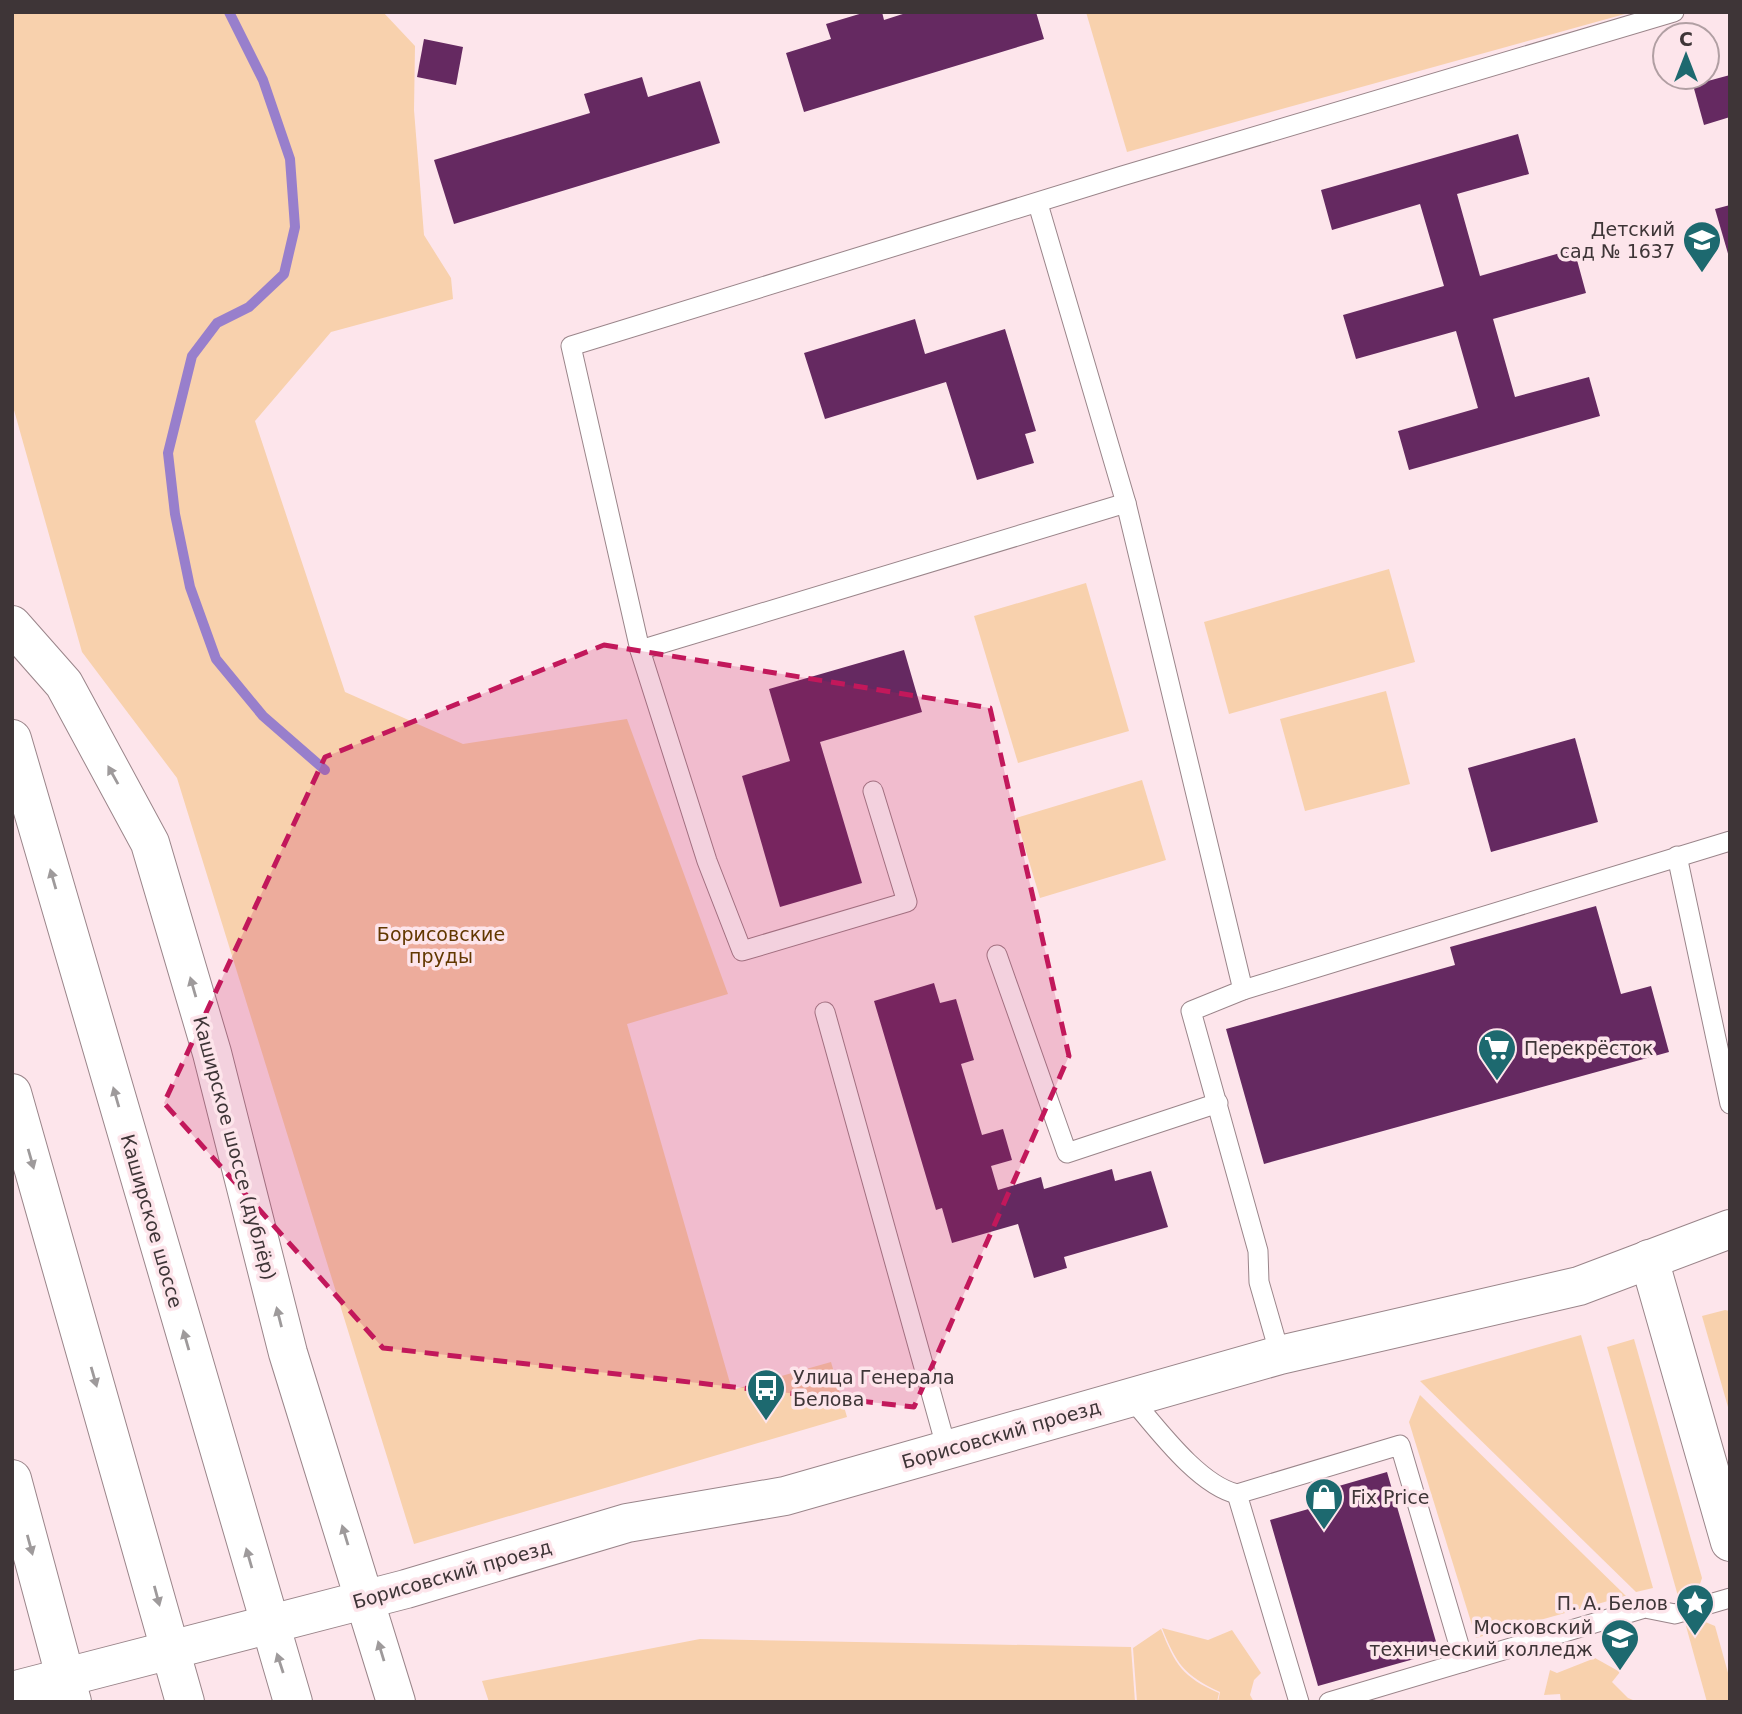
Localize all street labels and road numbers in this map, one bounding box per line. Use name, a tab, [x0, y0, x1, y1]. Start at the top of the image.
street label: Каширское шоссе (дублёр)	[189, 1013, 281, 1283]
street label: Каширское шоссе	[117, 1132, 187, 1310]
street label: Борисовский проезд	[899, 1395, 1103, 1473]
street label: Борисовский проезд	[350, 1535, 554, 1613]

